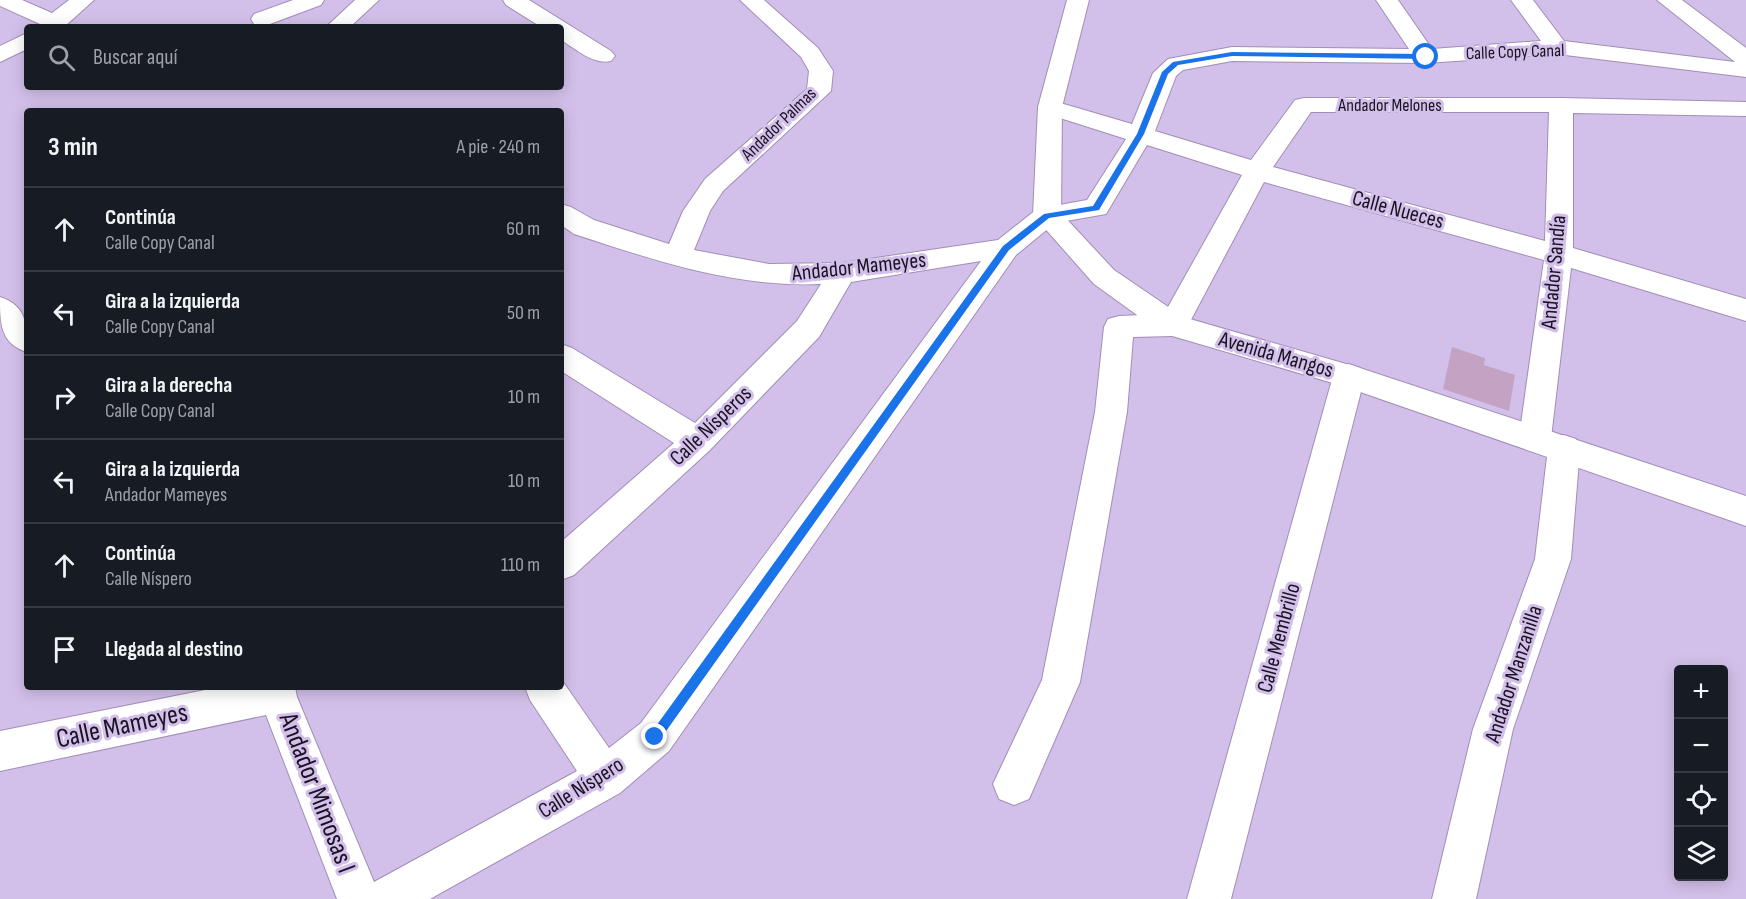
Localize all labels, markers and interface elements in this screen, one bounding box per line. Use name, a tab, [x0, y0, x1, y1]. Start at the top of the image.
search box	[24, 24, 564, 90]
street label: Calle Copy Canal	[1465, 40, 1565, 64]
icon: search	[45, 41, 78, 74]
route start	[1412, 43, 1438, 69]
text: Buscar aquí	[93, 44, 178, 71]
street label: Andador Palmas	[737, 83, 821, 166]
street label: Andador Melones	[1337, 95, 1442, 116]
text: 3 min	[48, 132, 98, 163]
text: A pie · 240 m	[456, 135, 540, 159]
street label: Calle Nueces	[1349, 185, 1447, 235]
text: Continúa	[105, 204, 176, 231]
icon: ahead	[48, 213, 81, 246]
street label: Andador Sandía	[1535, 214, 1572, 331]
text: 60 m	[506, 217, 540, 241]
text: Calle Copy Canal	[105, 231, 215, 255]
street label: Andador Mameyes	[790, 247, 927, 288]
text: Gira a la izquierda	[105, 288, 240, 315]
icon: left	[48, 297, 81, 330]
text: 50 m	[507, 301, 540, 325]
text: Calle Copy Canal	[105, 315, 215, 339]
street label: Avenida Mangos	[1215, 326, 1336, 384]
text: Gira a la derecha	[105, 372, 232, 399]
street label: Calle Nísperos	[664, 380, 758, 472]
icon: right	[48, 381, 81, 414]
text: 10 m	[508, 385, 540, 409]
text: Calle Copy Canal	[105, 399, 215, 423]
text: Gira a la izquierda	[105, 456, 240, 483]
icon: left	[48, 465, 81, 498]
text: 10 m	[508, 469, 540, 493]
text: Andador Mameyes	[105, 483, 227, 507]
text: Continúa	[105, 540, 176, 567]
icon: ahead	[48, 549, 81, 582]
text: 110 m	[501, 553, 540, 577]
text: Calle Níspero	[105, 567, 192, 591]
street label: Calle Membrillo	[1251, 580, 1307, 696]
street label: Andador Manzanilla	[1479, 602, 1549, 747]
icon: arrive	[48, 633, 81, 666]
text: Llegada al destino	[105, 636, 243, 663]
map controls	[1674, 665, 1728, 881]
button: +	[1674, 665, 1728, 719]
street label: Calle Mameyes	[53, 696, 191, 756]
street label: Andador Mimosas I	[271, 708, 362, 878]
button: −	[1674, 719, 1728, 773]
route end	[641, 723, 667, 749]
street label: Calle Níspero	[533, 751, 629, 825]
button: locate	[1674, 773, 1728, 827]
button: layers	[1674, 827, 1728, 881]

